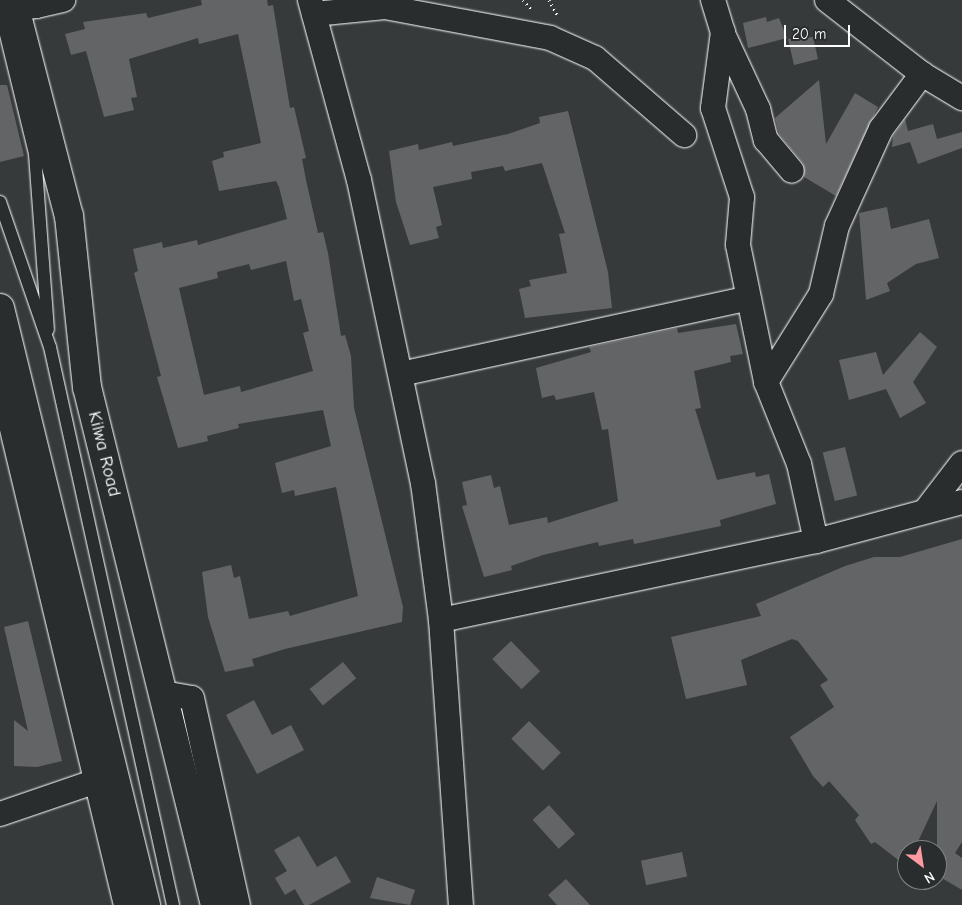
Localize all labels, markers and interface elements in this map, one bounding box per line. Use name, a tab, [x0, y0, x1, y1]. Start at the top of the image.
scale bar	[787, 15, 853, 47]
text: 20 m	[792, 25, 826, 43]
street label: Kilwa Road	[82, 409, 126, 499]
north arrow	[897, 840, 947, 890]
text: N	[921, 868, 938, 887]

